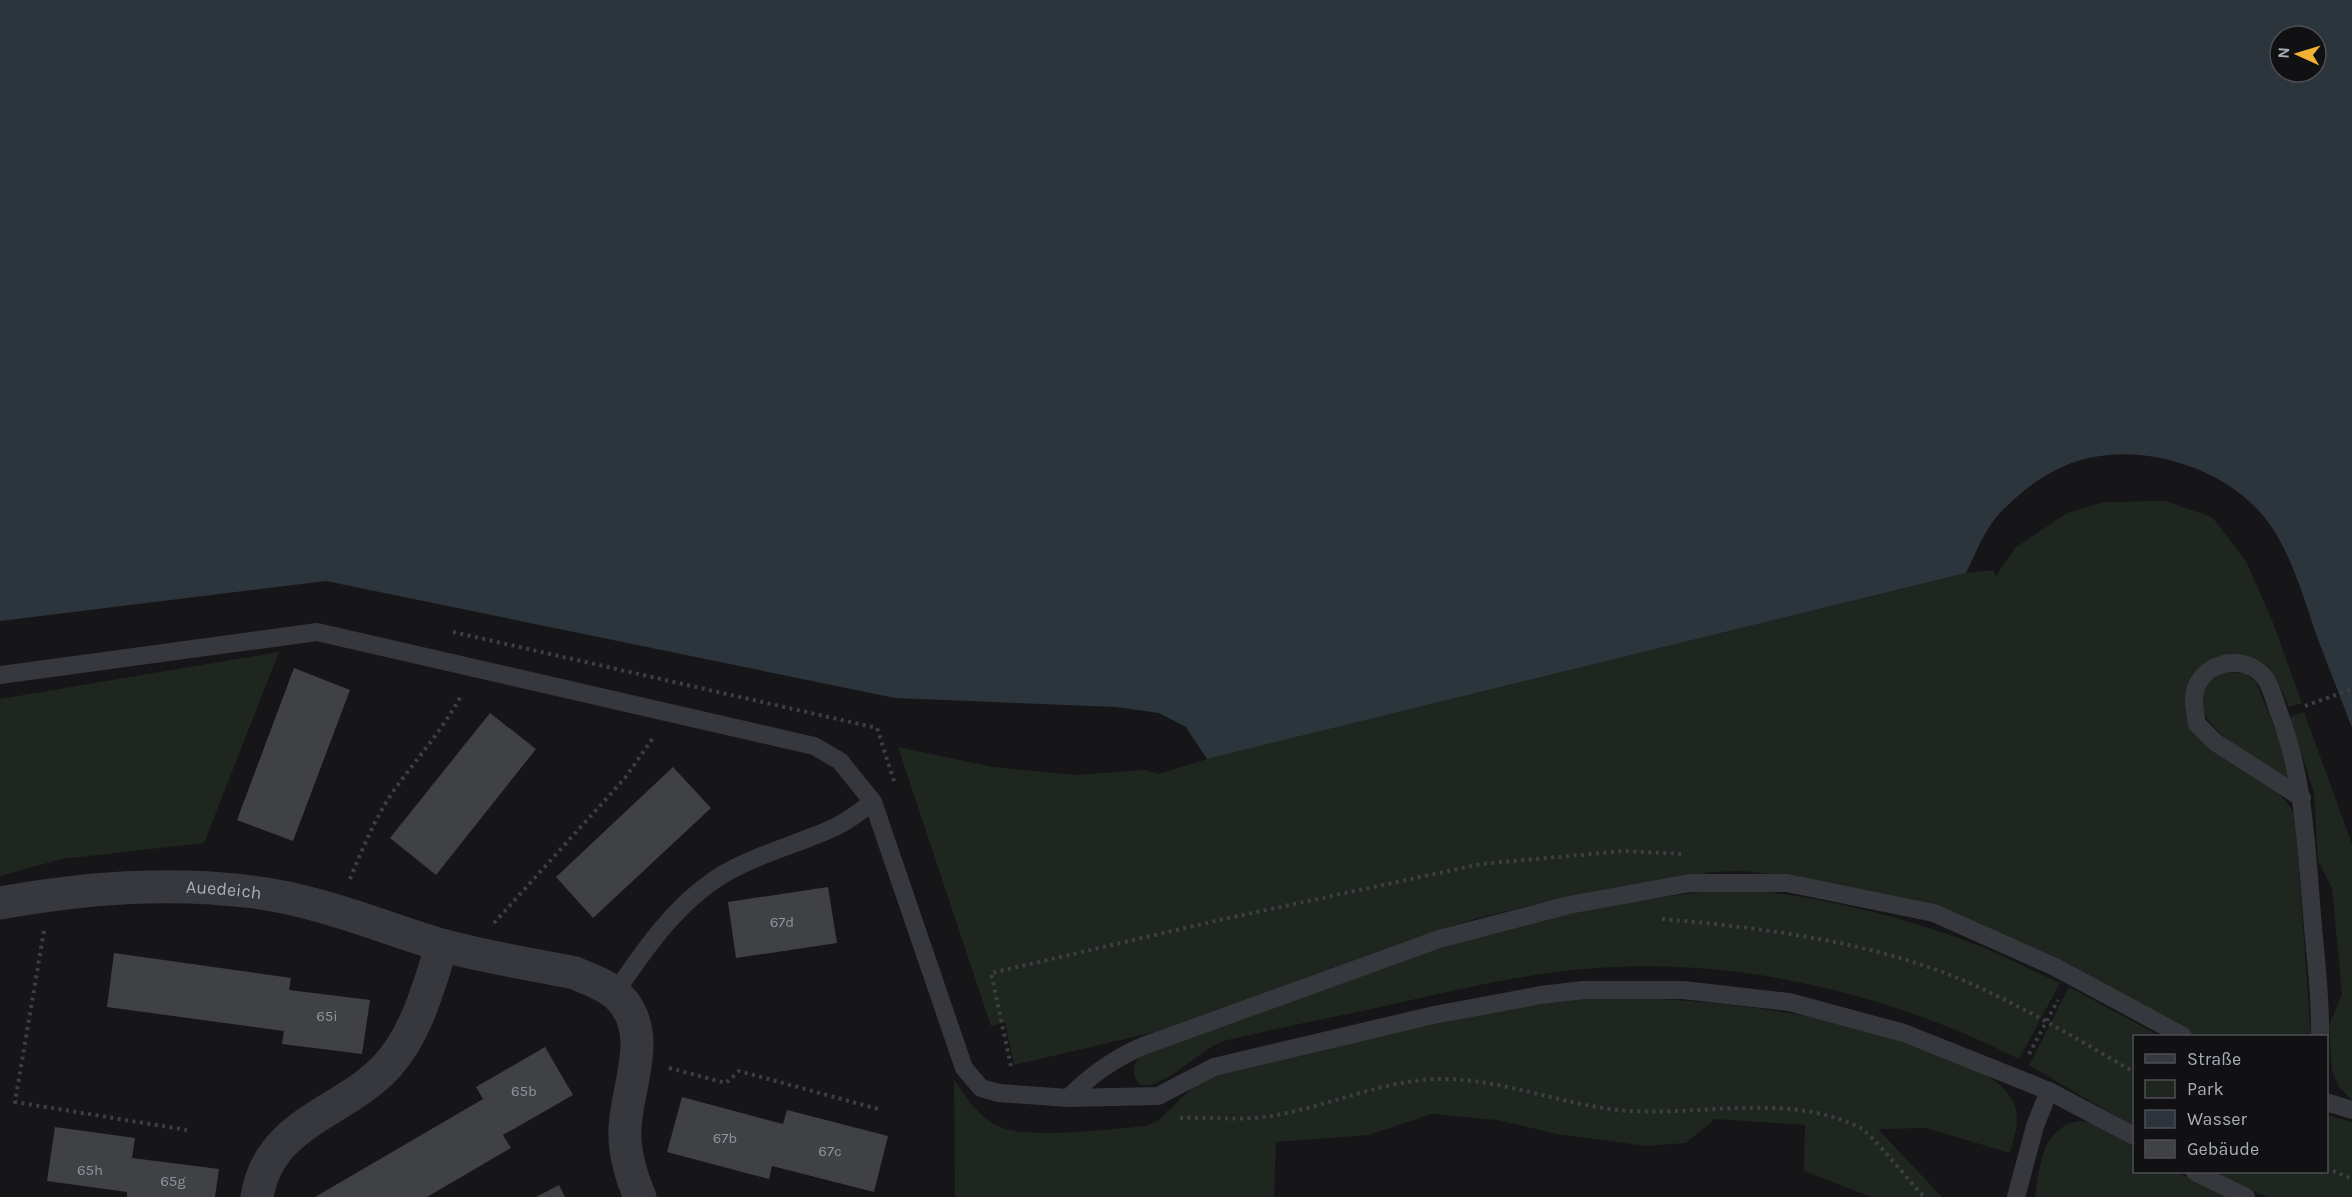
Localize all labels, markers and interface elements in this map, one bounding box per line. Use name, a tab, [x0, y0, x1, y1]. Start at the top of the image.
north arrow	[2268, 24, 2328, 84]
text: N	[2274, 47, 2293, 59]
street label: Auedeich	[186, 876, 263, 904]
house number: 67d	[770, 913, 794, 931]
house number: 65i	[316, 1007, 338, 1025]
legend	[2133, 1035, 2328, 1173]
text: Straße	[2187, 1048, 2241, 1070]
text: Park	[2187, 1078, 2224, 1100]
house number: 65b	[511, 1082, 537, 1100]
text: Wasser	[2187, 1108, 2248, 1130]
house number: 67b	[713, 1129, 737, 1147]
text: Gebäude	[2187, 1138, 2259, 1160]
house number: 67c	[818, 1142, 842, 1160]
house number: 65h	[77, 1161, 103, 1179]
house number: 65g	[160, 1172, 186, 1190]

